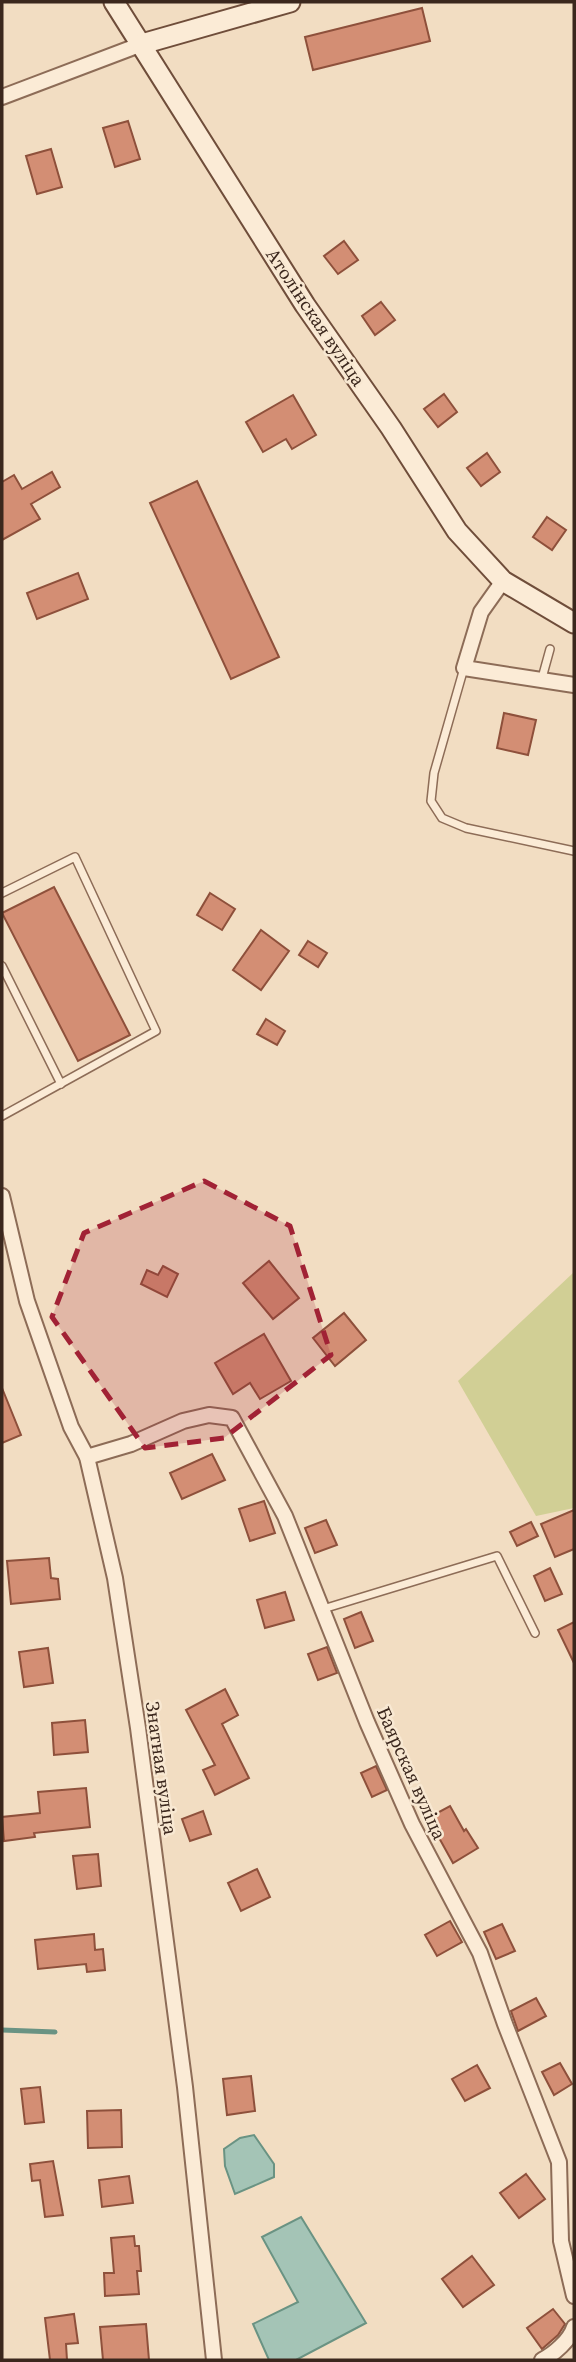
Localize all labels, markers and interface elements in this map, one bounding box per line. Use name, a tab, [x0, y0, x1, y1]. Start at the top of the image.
street label: Атолінская вуліца	[260, 243, 372, 391]
street label: Знатная вуліца	[140, 1699, 184, 1837]
street label: Баярская вуліца	[371, 1702, 453, 1844]

